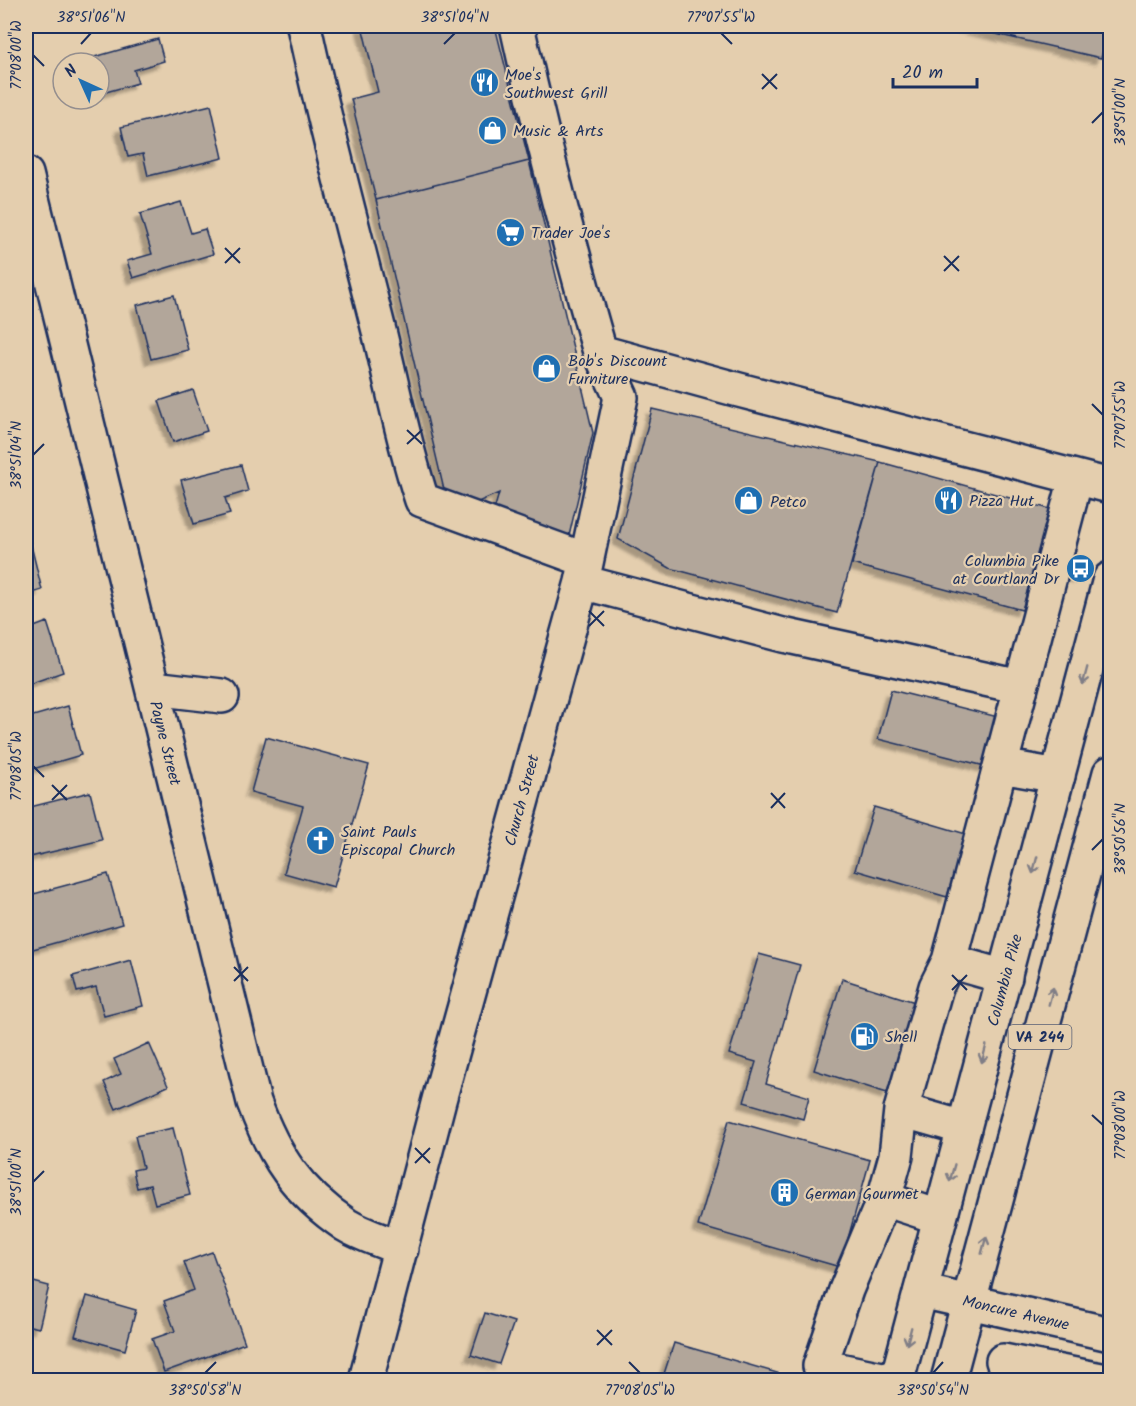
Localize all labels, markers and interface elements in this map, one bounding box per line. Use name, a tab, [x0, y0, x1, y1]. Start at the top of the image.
text: 38°51'06"N	[57, 6, 125, 30]
text: 38°51'04"N	[421, 6, 489, 30]
text: 77°07'55"W	[687, 6, 755, 30]
text: 77°08'00"W	[5, 20, 29, 90]
north arrow	[51, 51, 111, 111]
scale bar	[893, 51, 977, 89]
text: N	[59, 59, 84, 84]
text: 20 m	[902, 59, 943, 88]
place label: Moe's Southwest Grill	[505, 63, 607, 106]
restaurant icon: Moe's Southwest Grill	[468, 67, 500, 99]
text: 38°51'00"N	[1109, 78, 1133, 146]
shop icon: Music & Arts	[476, 114, 508, 146]
place label: Music & Arts	[513, 119, 603, 144]
supermarket icon: Trader Joe's	[494, 216, 526, 248]
place label: Trader Joe's	[531, 221, 611, 246]
place label: Bob's Discount Furniture	[568, 349, 668, 392]
shop icon: Bob's Discount Furniture	[531, 353, 563, 385]
text: 77°07'55"W	[1109, 381, 1133, 449]
text: 38°51'04"N	[5, 421, 29, 489]
restaurant icon: Pizza Hut	[932, 484, 964, 516]
shop icon: Petco	[733, 485, 765, 517]
place label: Pizza Hut	[969, 489, 1035, 514]
place label: Petco	[770, 490, 806, 515]
place label: Columbia Pike at Courtland Dr	[953, 549, 1061, 592]
bus stop icon: Columbia Pike at Courtland Dr	[1064, 553, 1096, 585]
one-way arrow	[1078, 667, 1090, 686]
street label: Payne Street	[142, 698, 187, 789]
text: 77°08'05"W	[5, 731, 29, 801]
street label: Church Street	[498, 751, 547, 849]
text: 38°50'56"N	[1109, 803, 1133, 875]
place label: Saint Pauls Episcopal Church	[341, 820, 455, 863]
church icon: Saint Pauls Episcopal Church	[304, 824, 336, 856]
one-way arrow	[1028, 855, 1040, 874]
street label: Columbia Pike	[981, 932, 1030, 1029]
one-way arrow	[1046, 987, 1057, 1006]
fuel station icon: Shell	[848, 1020, 880, 1052]
place label: Shell	[885, 1025, 917, 1050]
road number: VA 244	[1008, 1025, 1072, 1049]
one-way arrow	[978, 1044, 989, 1063]
text: 77°08'00"W	[1109, 1090, 1133, 1160]
text: 38°51'00"N	[5, 1148, 29, 1216]
one-way arrow	[946, 1163, 957, 1182]
building icon: German Gourmet	[768, 1177, 800, 1209]
place label: German Gourmet	[805, 1182, 919, 1207]
one-way arrow	[979, 1236, 991, 1255]
street label: Moncure Avenue	[960, 1289, 1072, 1338]
one-way arrow	[903, 1326, 915, 1345]
text: 38°50'58"N	[169, 1379, 241, 1403]
text: 77°08'05"W	[605, 1379, 675, 1403]
text: 38°50'54"N	[897, 1379, 969, 1403]

